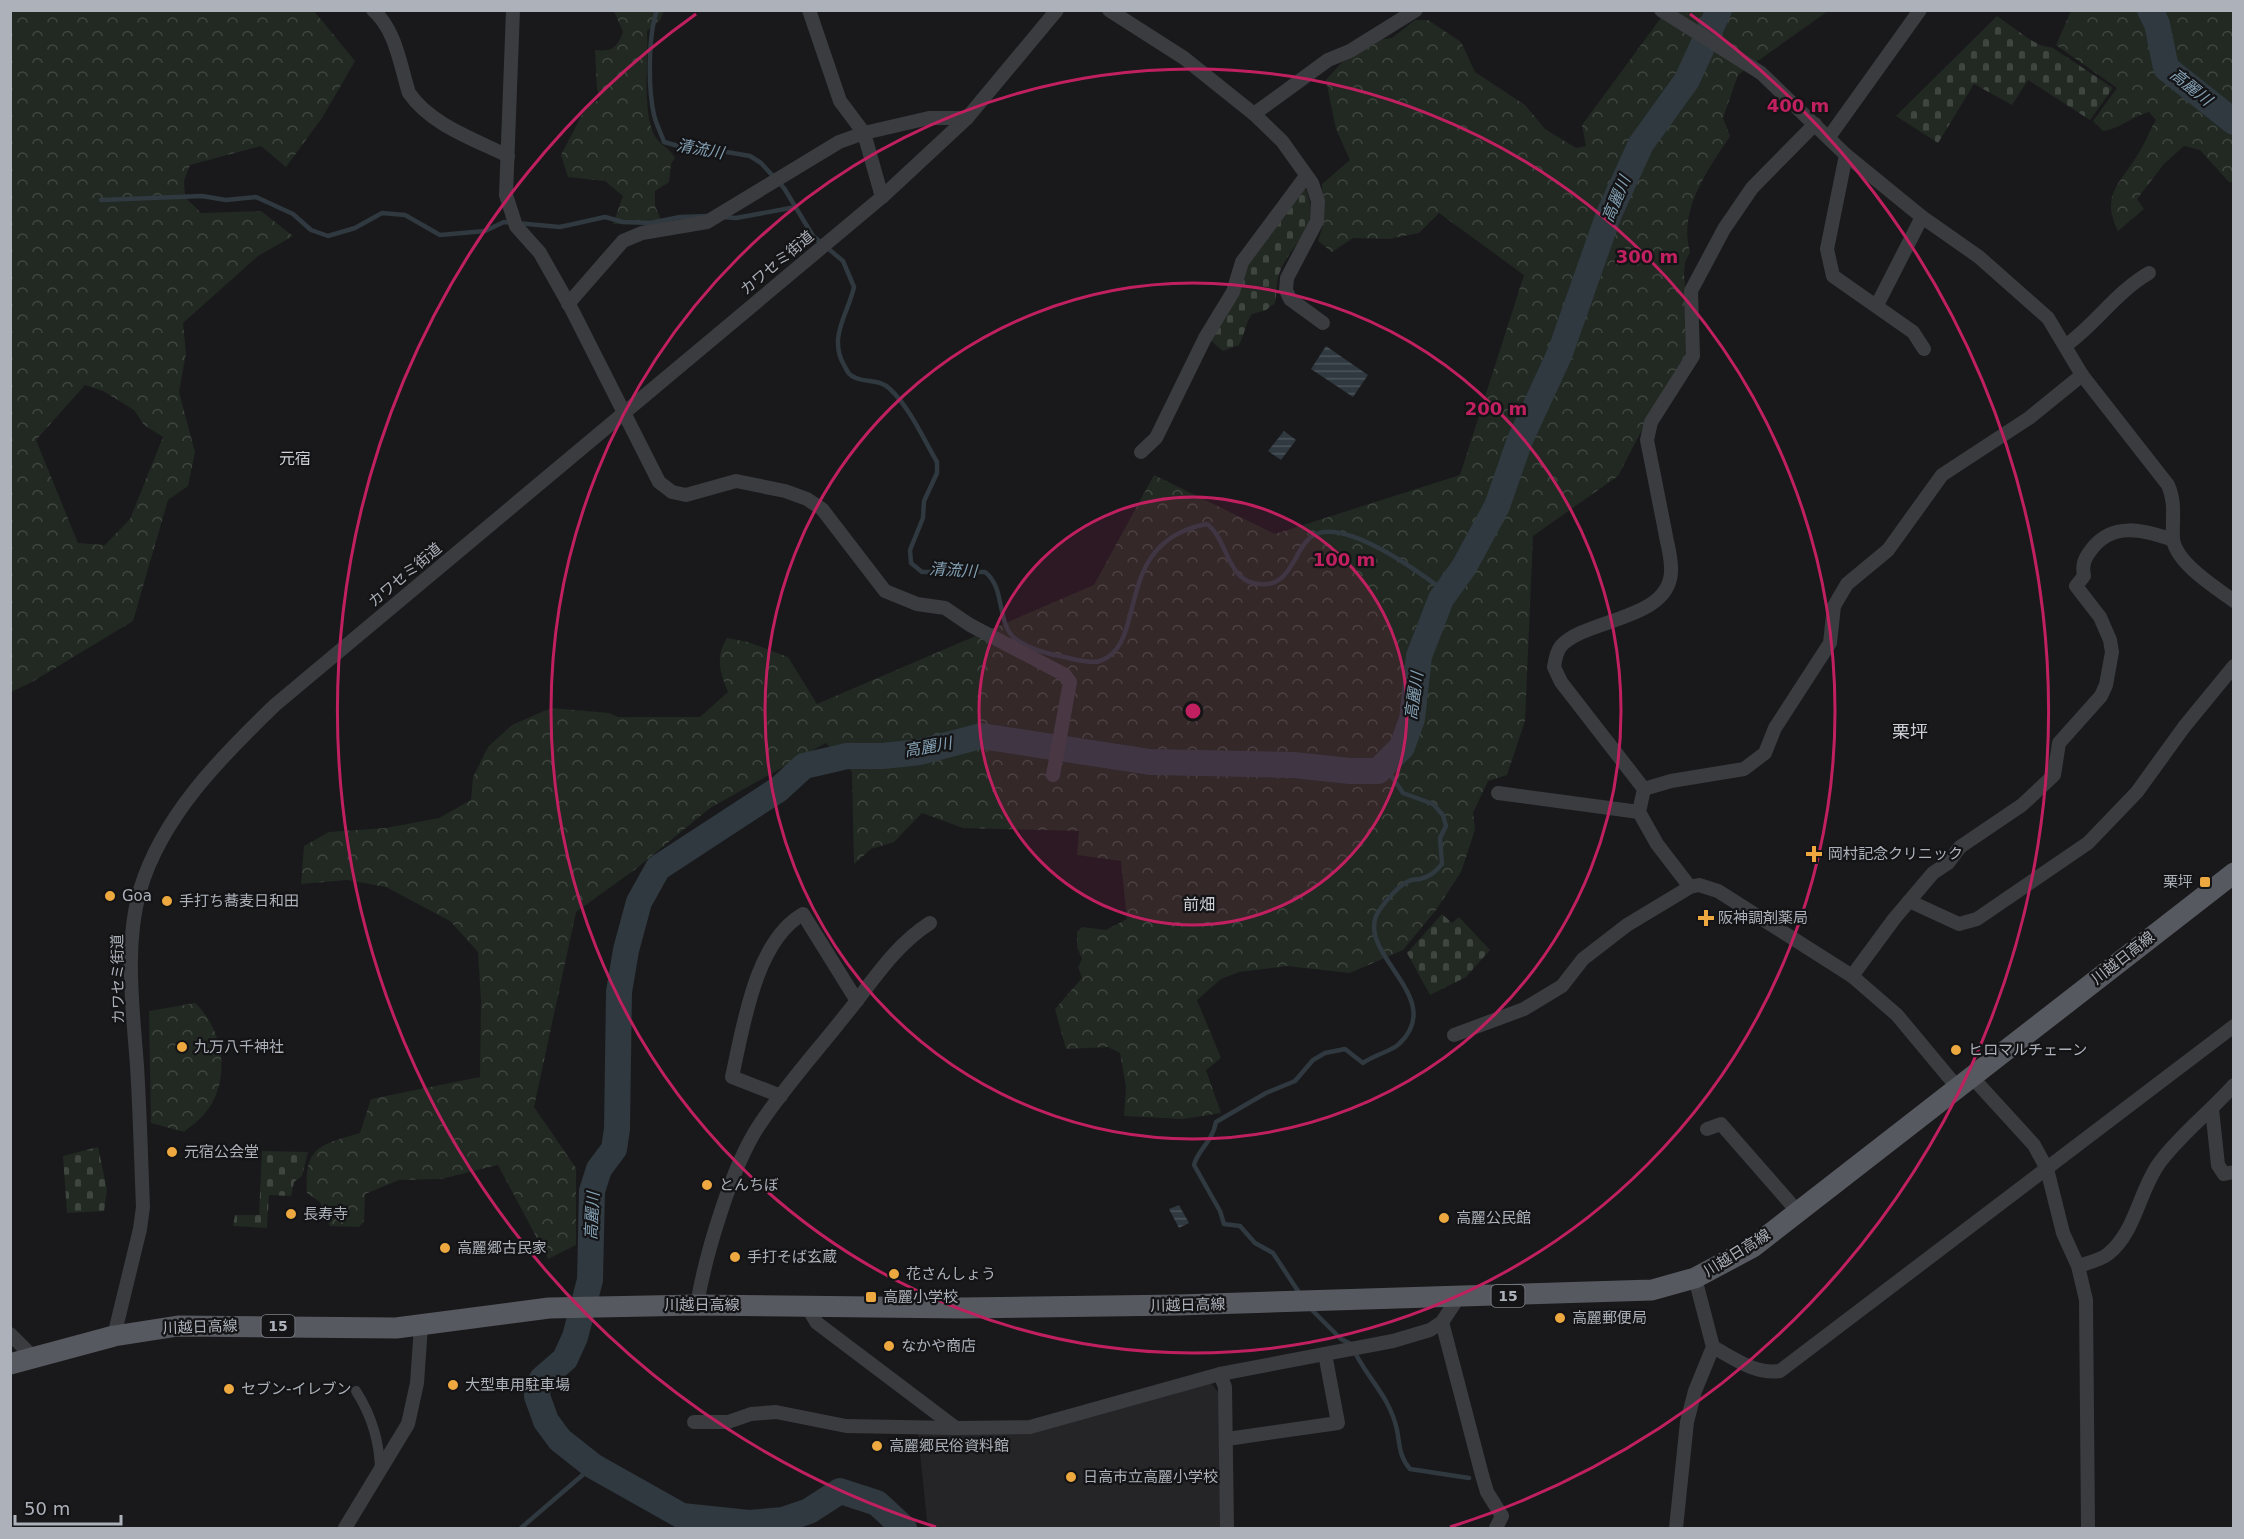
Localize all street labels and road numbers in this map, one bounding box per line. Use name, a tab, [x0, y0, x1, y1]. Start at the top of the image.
street label: カワセミ街道	[737, 227, 817, 299]
street label: カワセミ街道	[365, 539, 445, 611]
street label: 川越日高線	[2088, 928, 2158, 988]
street label: カワセミ街道	[108, 934, 128, 1024]
street label: 川越日高線	[1700, 1225, 1774, 1281]
road number: 15	[1492, 1285, 1524, 1307]
street label: 川越日高線	[1150, 1295, 1226, 1315]
street label: 川越日高線	[664, 1296, 740, 1314]
road number: 15	[262, 1315, 294, 1337]
street label: 川越日高線	[162, 1317, 238, 1337]

